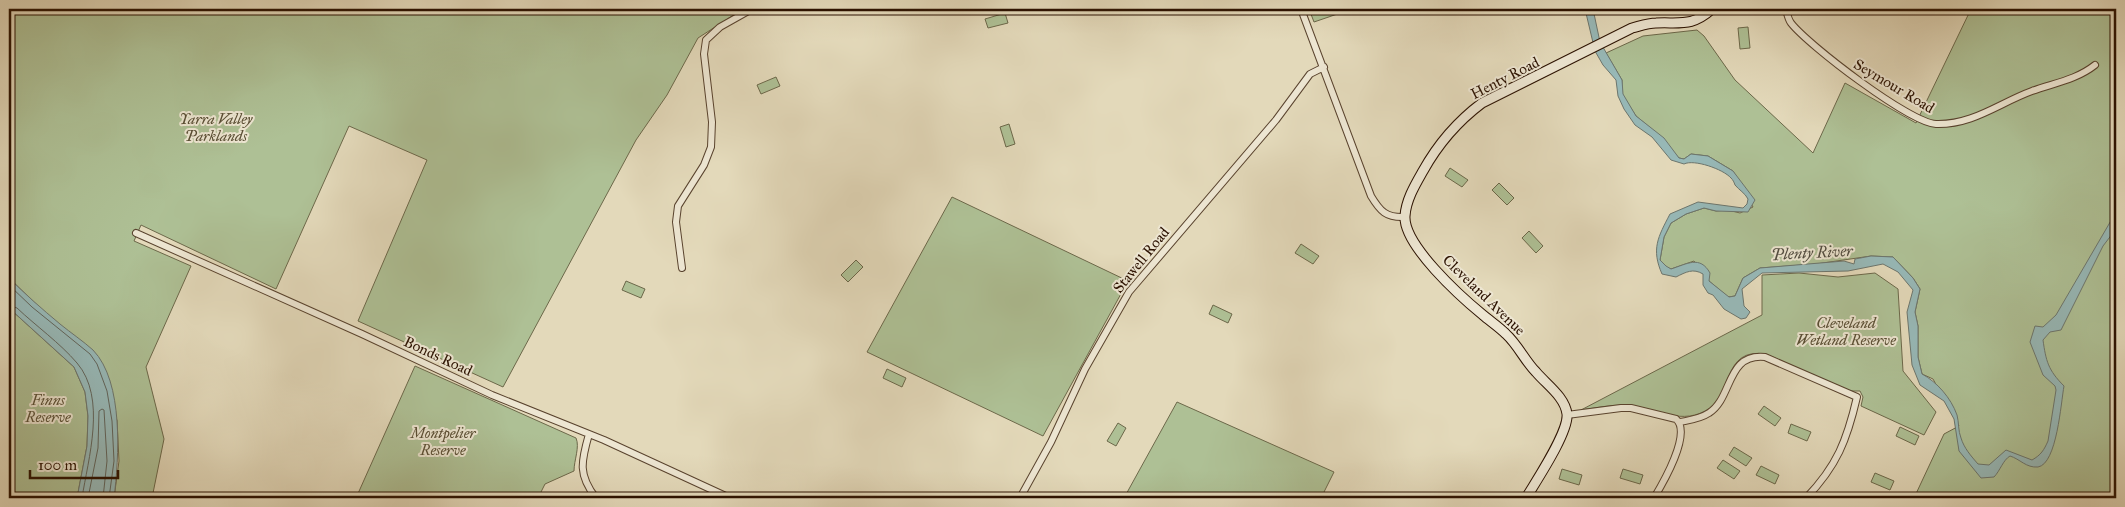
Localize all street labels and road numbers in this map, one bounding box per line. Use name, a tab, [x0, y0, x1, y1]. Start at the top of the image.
street label: Henty Road	[1468, 53, 1543, 103]
street label: Seymour Road	[1850, 55, 1938, 117]
street label: Stawell Road	[1109, 223, 1173, 297]
street label: Cleveland Avenue	[1439, 251, 1529, 339]
street label: Bonds Road	[401, 332, 476, 380]

